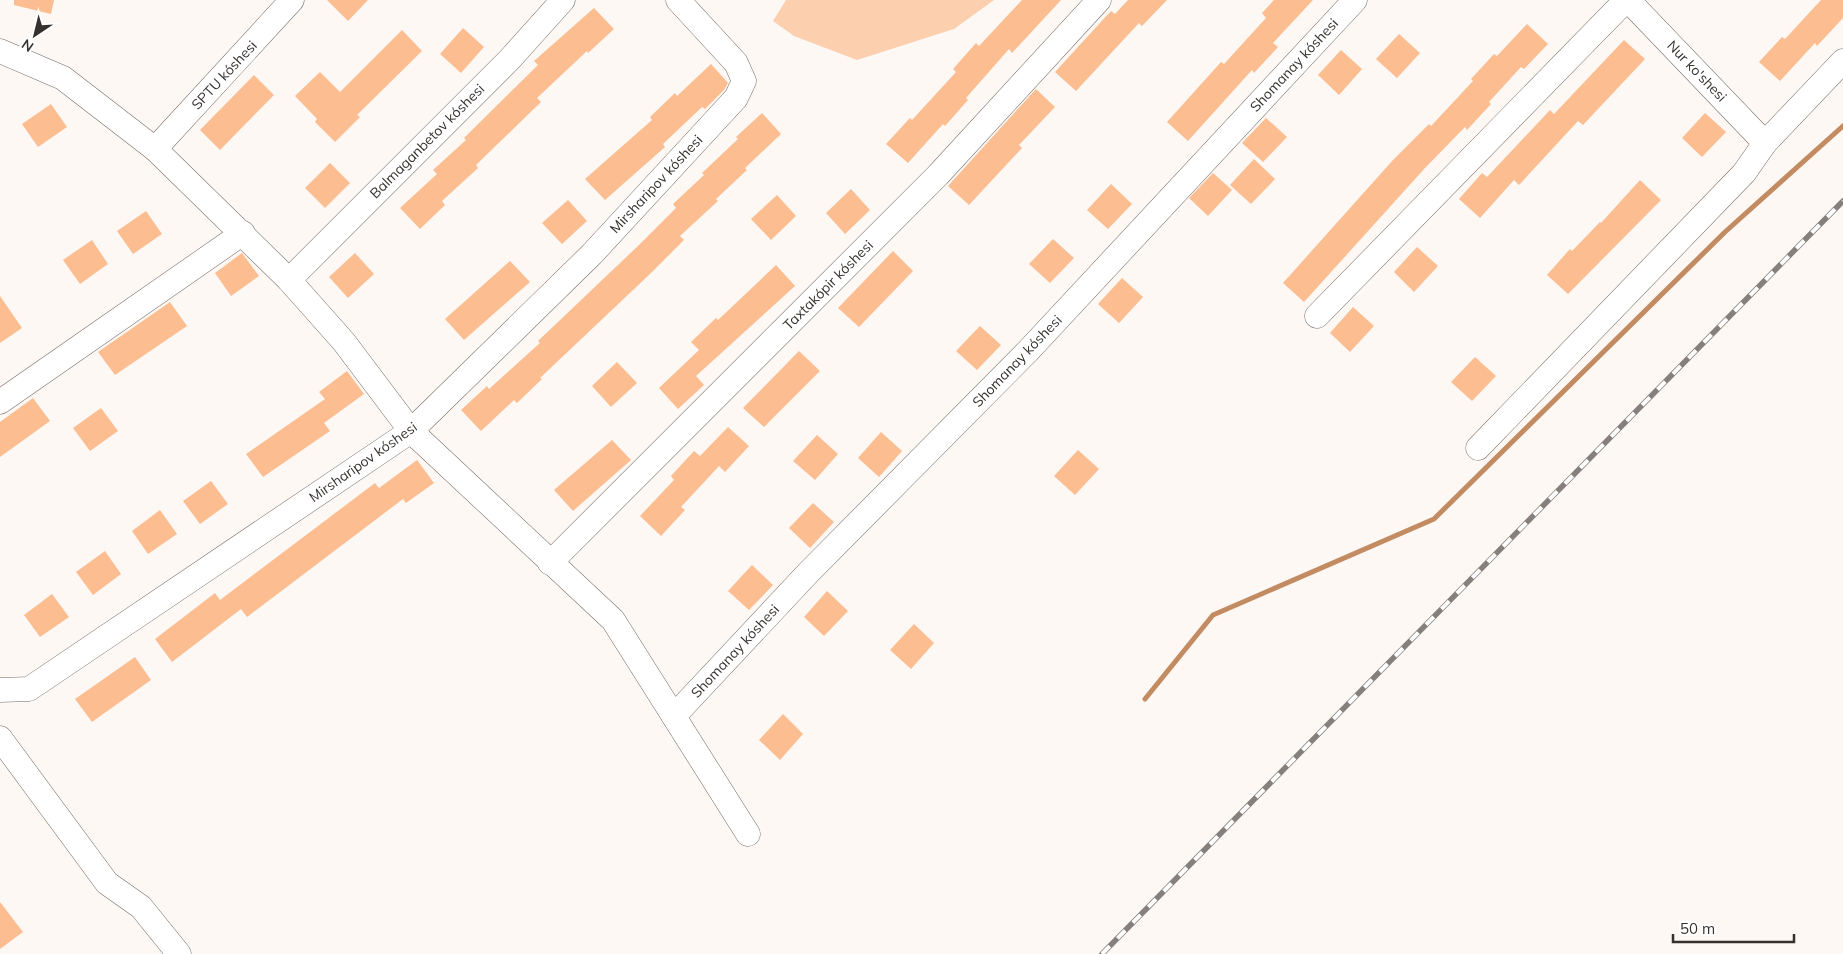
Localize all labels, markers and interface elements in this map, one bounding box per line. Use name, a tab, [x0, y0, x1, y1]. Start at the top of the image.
north arrow	[10, 10, 60, 60]
street label: Shomanay kóshesi	[1246, 15, 1342, 115]
text: N	[18, 35, 37, 56]
street label: SPTU kóshesi	[187, 37, 261, 113]
street label: Nur ko'shesi	[1663, 37, 1731, 105]
street label: Balmaganbetov kóshesi	[366, 80, 488, 202]
street label: Mirsharipov kóshesi	[606, 131, 706, 237]
street label: Taxtakópir kóshesi	[779, 236, 877, 334]
street label: Shomanay kóshesi	[968, 311, 1066, 411]
street label: Mirsharipov kóshesi	[306, 418, 420, 506]
street label: Shomanay kóshesi	[687, 601, 783, 701]
scale bar	[1673, 912, 1794, 944]
text: 50 m	[1680, 919, 1715, 938]

